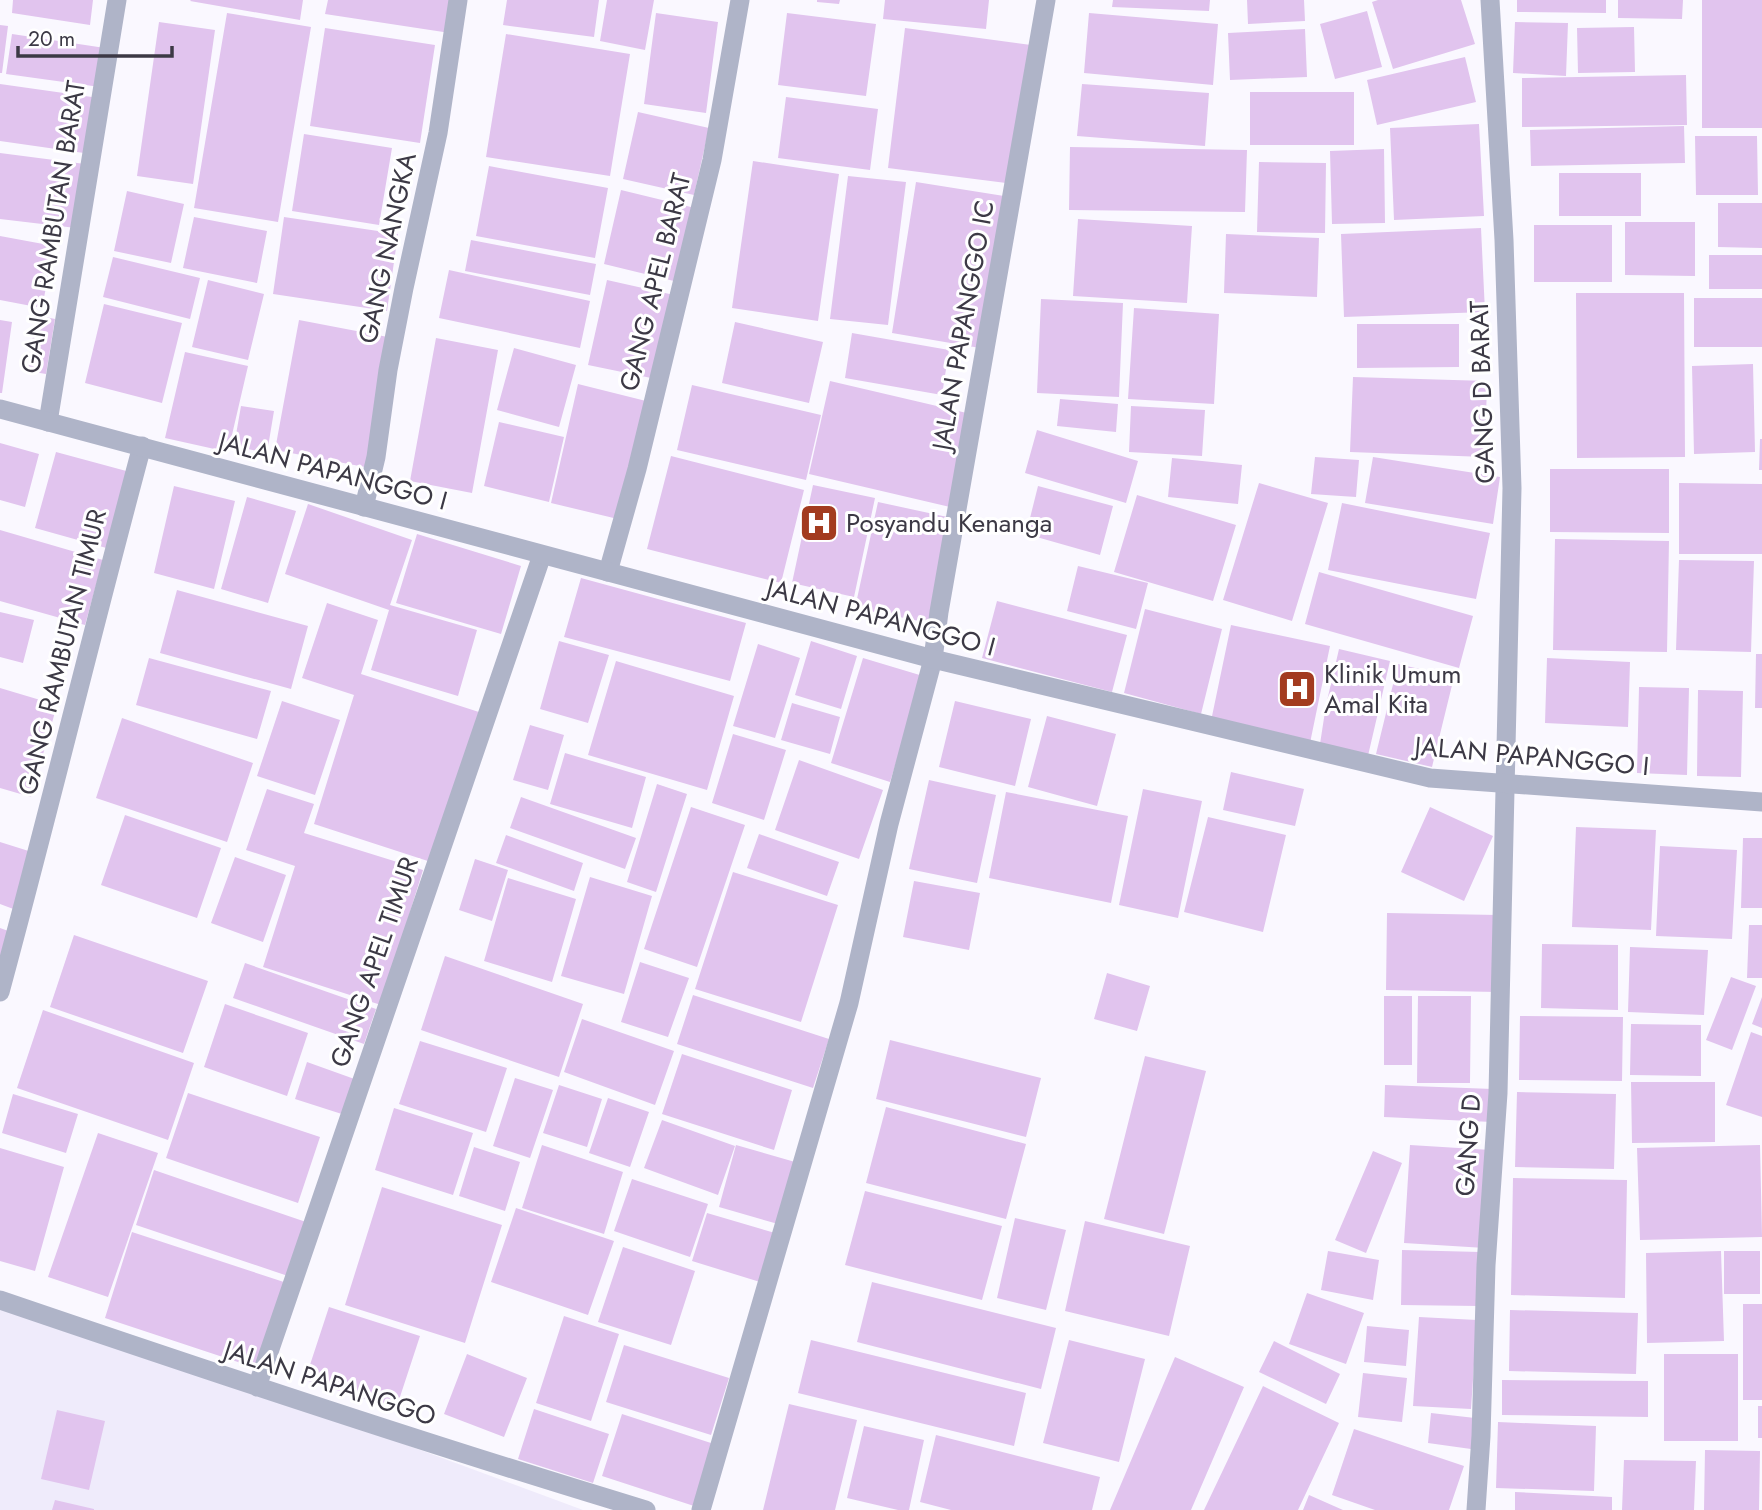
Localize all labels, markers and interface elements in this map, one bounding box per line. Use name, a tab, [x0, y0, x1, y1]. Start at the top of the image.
scale bar	[18, 14, 172, 58]
text: 20 m	[28, 24, 75, 54]
street label: GANG RAMBUTAN BARAT	[11, 78, 95, 376]
street label: GANG NANGKA	[348, 148, 426, 347]
street label: GANG APEL BARAT	[610, 169, 700, 395]
street label: JALAN PAPANGGO IC	[922, 197, 1004, 456]
street label: GANG D BARAT	[1460, 300, 1504, 484]
street label: JALAN PAPANGGO I	[212, 421, 452, 520]
hospital icon: Posyandu Kenanga	[798, 502, 840, 544]
place label: Posyandu Kenanga	[846, 504, 1052, 542]
street label: GANG RAMBUTAN TIMUR	[8, 505, 116, 799]
street label: JALAN PAPANGGO I	[760, 567, 1000, 666]
place label: Klinik Umum Amal Kita	[1324, 655, 1462, 723]
hospital icon: Klinik Umum Amal Kita	[1276, 668, 1318, 710]
street label: JALAN PAPANGGO I	[1410, 727, 1651, 785]
street label: GANG APEL TIMUR	[320, 851, 428, 1072]
street label: GANG D	[1445, 1093, 1491, 1197]
street label: JALAN PAPANGGO	[216, 1330, 441, 1435]

